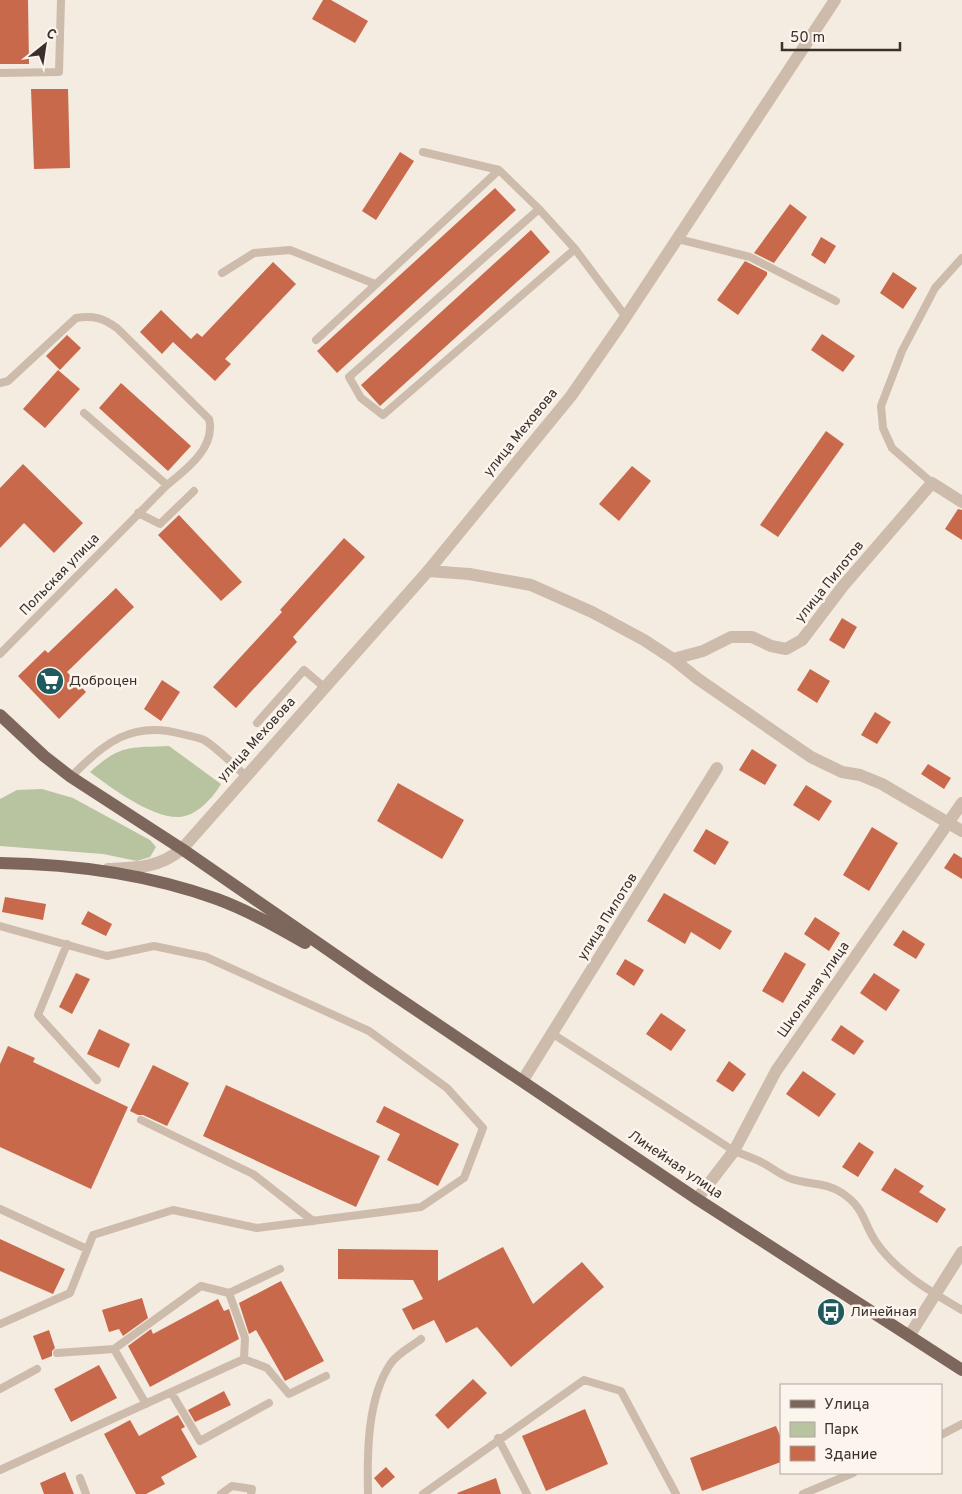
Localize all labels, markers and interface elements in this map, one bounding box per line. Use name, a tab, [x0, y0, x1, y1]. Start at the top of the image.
north arrow	[20, 20, 70, 70]
scale bar	[782, 20, 900, 52]
text: С	[43, 25, 59, 45]
text: 50 m	[790, 29, 825, 48]
street label: улица Меховова	[480, 386, 562, 480]
street label: Польская улица	[17, 530, 103, 620]
street label: улица Пилотов	[792, 538, 868, 626]
supermarket icon: Доброцен	[35, 666, 65, 696]
place label: Доброцен	[69, 673, 137, 690]
street label: улица Меховова	[214, 694, 300, 786]
street label: улица Пилотов	[574, 870, 642, 964]
street label: Школьная улица	[774, 939, 854, 1041]
street label: Линейная улица	[624, 1127, 726, 1203]
bus stop icon: Линейная	[816, 1297, 846, 1327]
place label: Линейная	[850, 1304, 917, 1321]
legend	[780, 1384, 942, 1474]
text: Улица	[824, 1396, 869, 1415]
text: Парк	[824, 1421, 859, 1440]
text: Здание	[824, 1446, 877, 1465]

